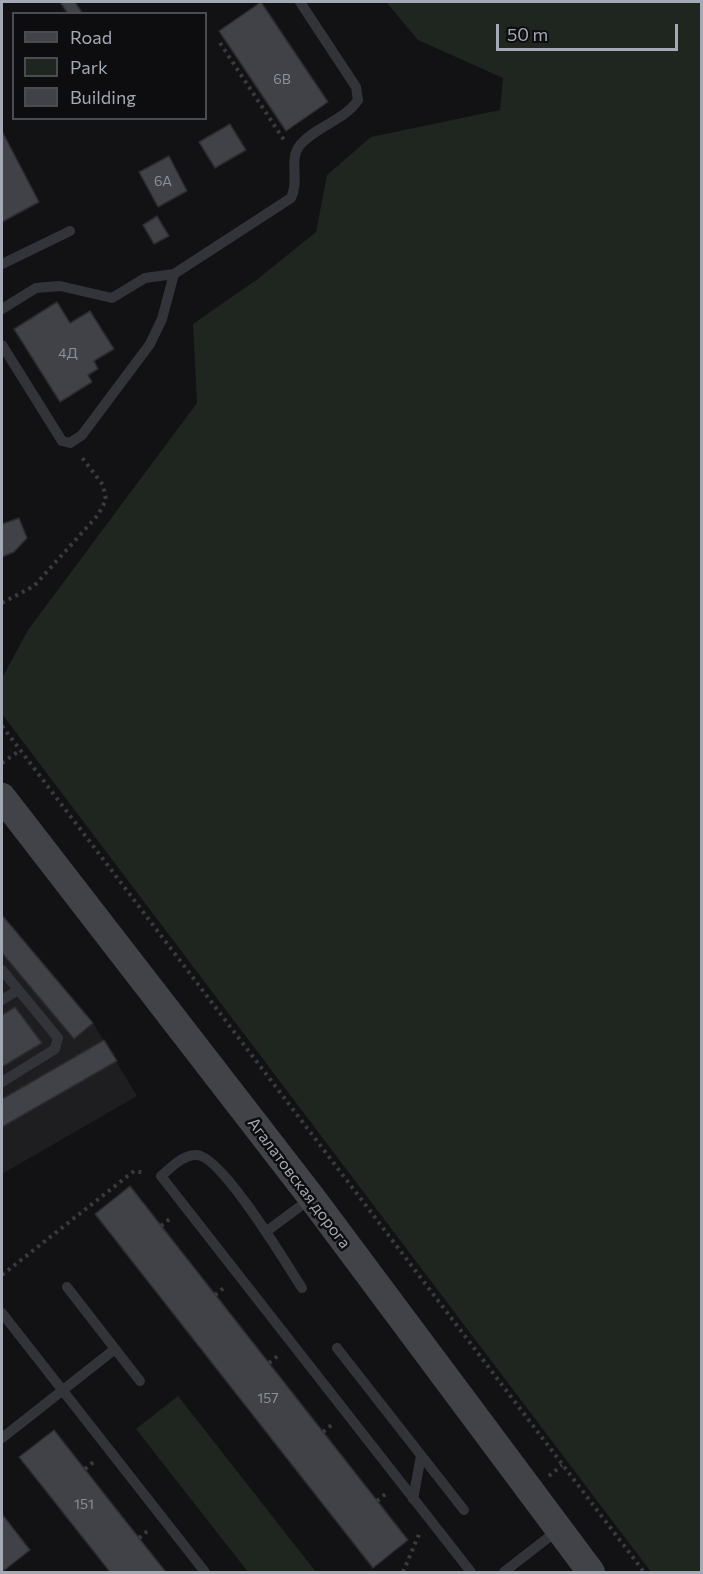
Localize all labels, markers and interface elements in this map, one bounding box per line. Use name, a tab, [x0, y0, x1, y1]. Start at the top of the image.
legend	[12, 12, 207, 120]
scale bar	[499, 12, 680, 50]
text: 50 m	[507, 23, 548, 45]
text: Road	[70, 26, 112, 48]
text: Park	[70, 56, 108, 78]
house number: 6В	[273, 71, 291, 87]
text: Building	[70, 86, 136, 108]
house number: 6А	[154, 173, 172, 189]
house number: 4Д	[58, 345, 78, 361]
street label: Агалатовская дорога	[244, 1114, 354, 1252]
house number: 157	[257, 1390, 279, 1406]
house number: 151	[74, 1496, 94, 1512]

